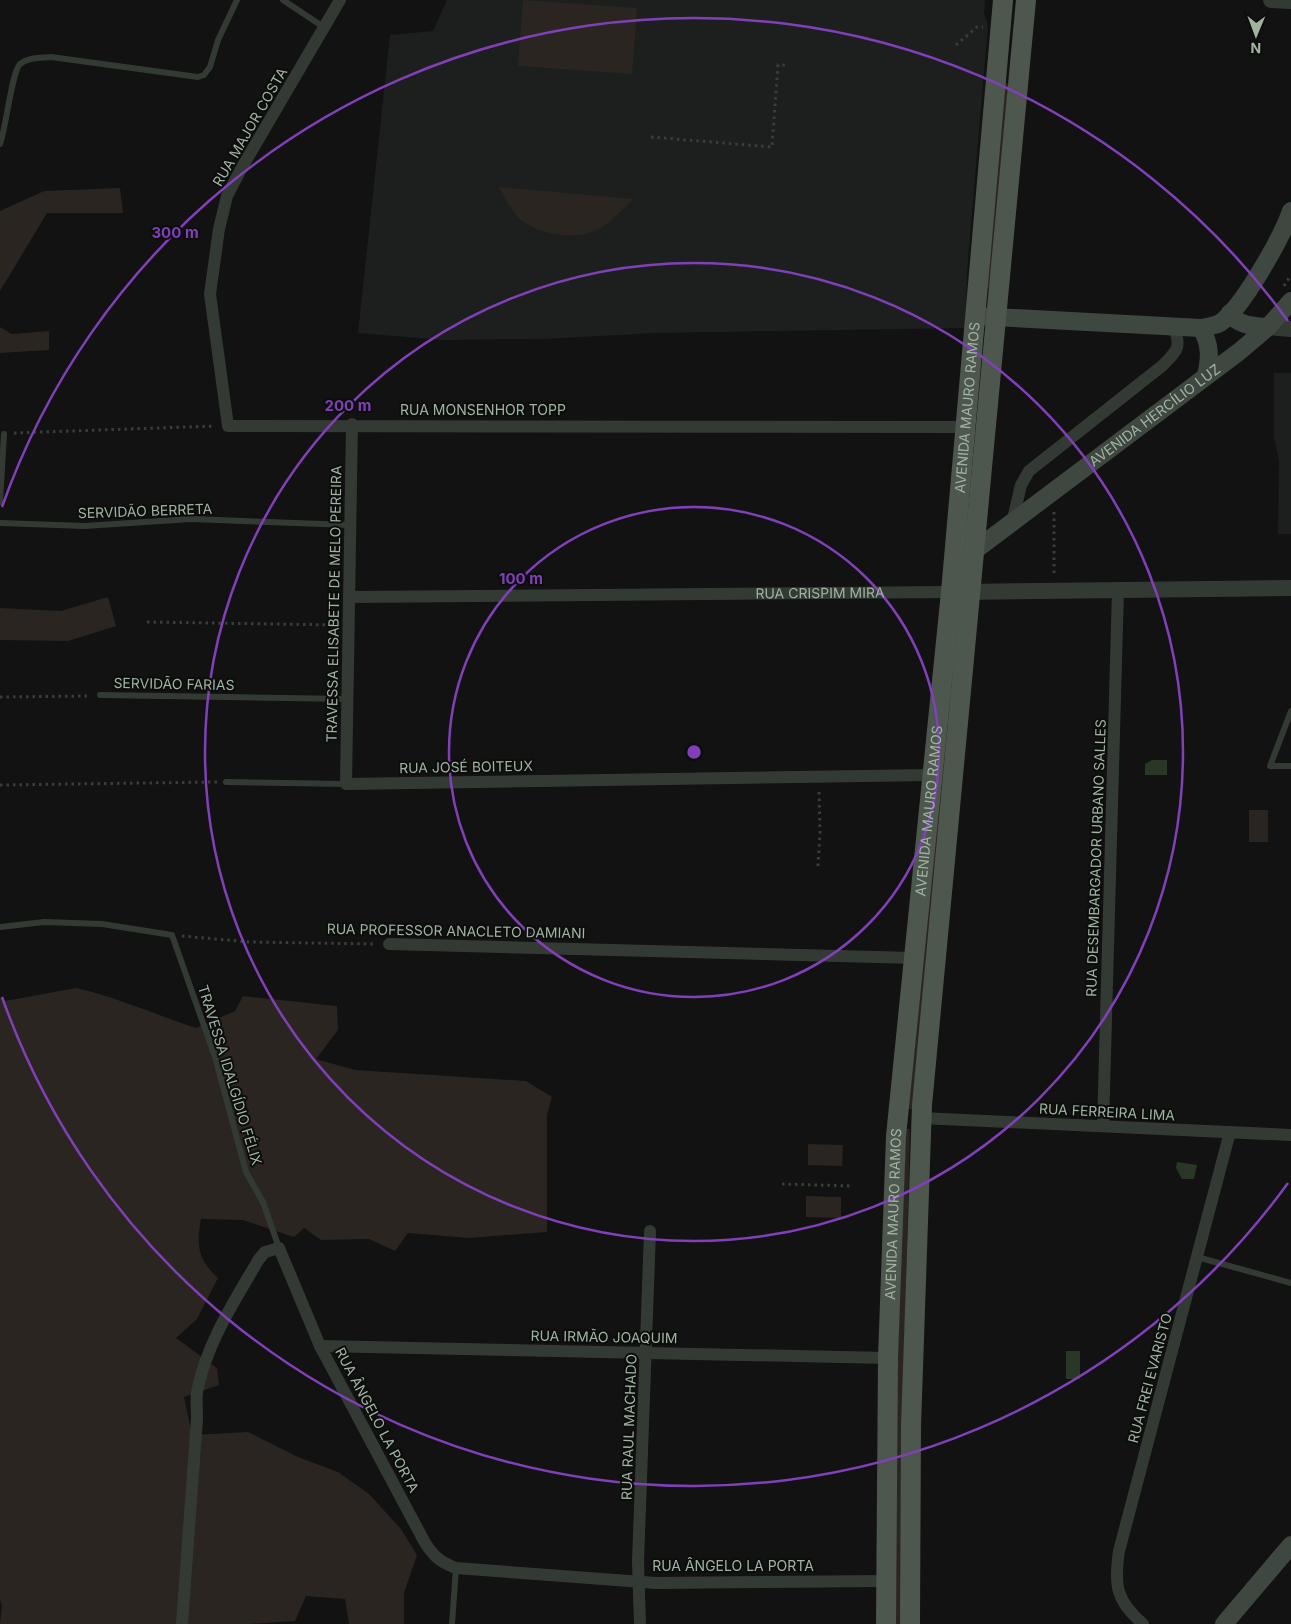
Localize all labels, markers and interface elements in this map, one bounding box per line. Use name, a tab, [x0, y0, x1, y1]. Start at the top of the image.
north arrow	[1231, 10, 1281, 60]
text: N	[1250, 40, 1261, 57]
street label: RUA MAJOR COSTA	[209, 64, 291, 189]
text: 300 m	[151, 223, 199, 242]
street label: AVENIDA MAURO RAMOS	[951, 321, 983, 494]
street label: AVENIDA HERCÍLIO LUZ	[1085, 360, 1223, 470]
text: 200 m	[325, 396, 371, 415]
street label: RUA MONSENHOR TOPP	[400, 401, 566, 418]
street label: TRAVESSA ELISABETE DE MELO PEREIRA	[323, 465, 344, 743]
street label: SERVIDÃO BERRETA	[77, 500, 213, 521]
text: 100 m	[499, 569, 543, 588]
street label: RUA CRISPIM MIRA	[755, 584, 885, 602]
street label: SERVIDÃO FARIAS	[113, 674, 235, 693]
street label: RUA DESEMBARGADOR URBANO SALLES	[1082, 719, 1109, 997]
street label: AVENIDA MAURO RAMOS	[911, 725, 945, 897]
centre of rings	[685, 743, 703, 761]
street label: RUA JOSÉ BOITEUX	[399, 757, 533, 776]
street label: RUA PROFESSOR ANACLETO DAMIANI	[327, 920, 585, 941]
street label: TRAVESSA IDALGÍDIO FÉLIX	[195, 983, 266, 1167]
street label: RUA FERREIRA LIMA	[1039, 1099, 1176, 1124]
street label: AVENIDA MAURO RAMOS	[881, 1127, 905, 1300]
street label: RUA FREI EVARISTO	[1124, 1311, 1175, 1445]
street label: RUA IRMÃO JOAQUIM	[530, 1327, 678, 1346]
street label: RUA ÂNGELO LA PORTA	[332, 1344, 423, 1495]
street label: RUA RAUL MACHADO	[617, 1354, 640, 1500]
street label: RUA ÂNGELO LA PORTA	[652, 1557, 814, 1574]

